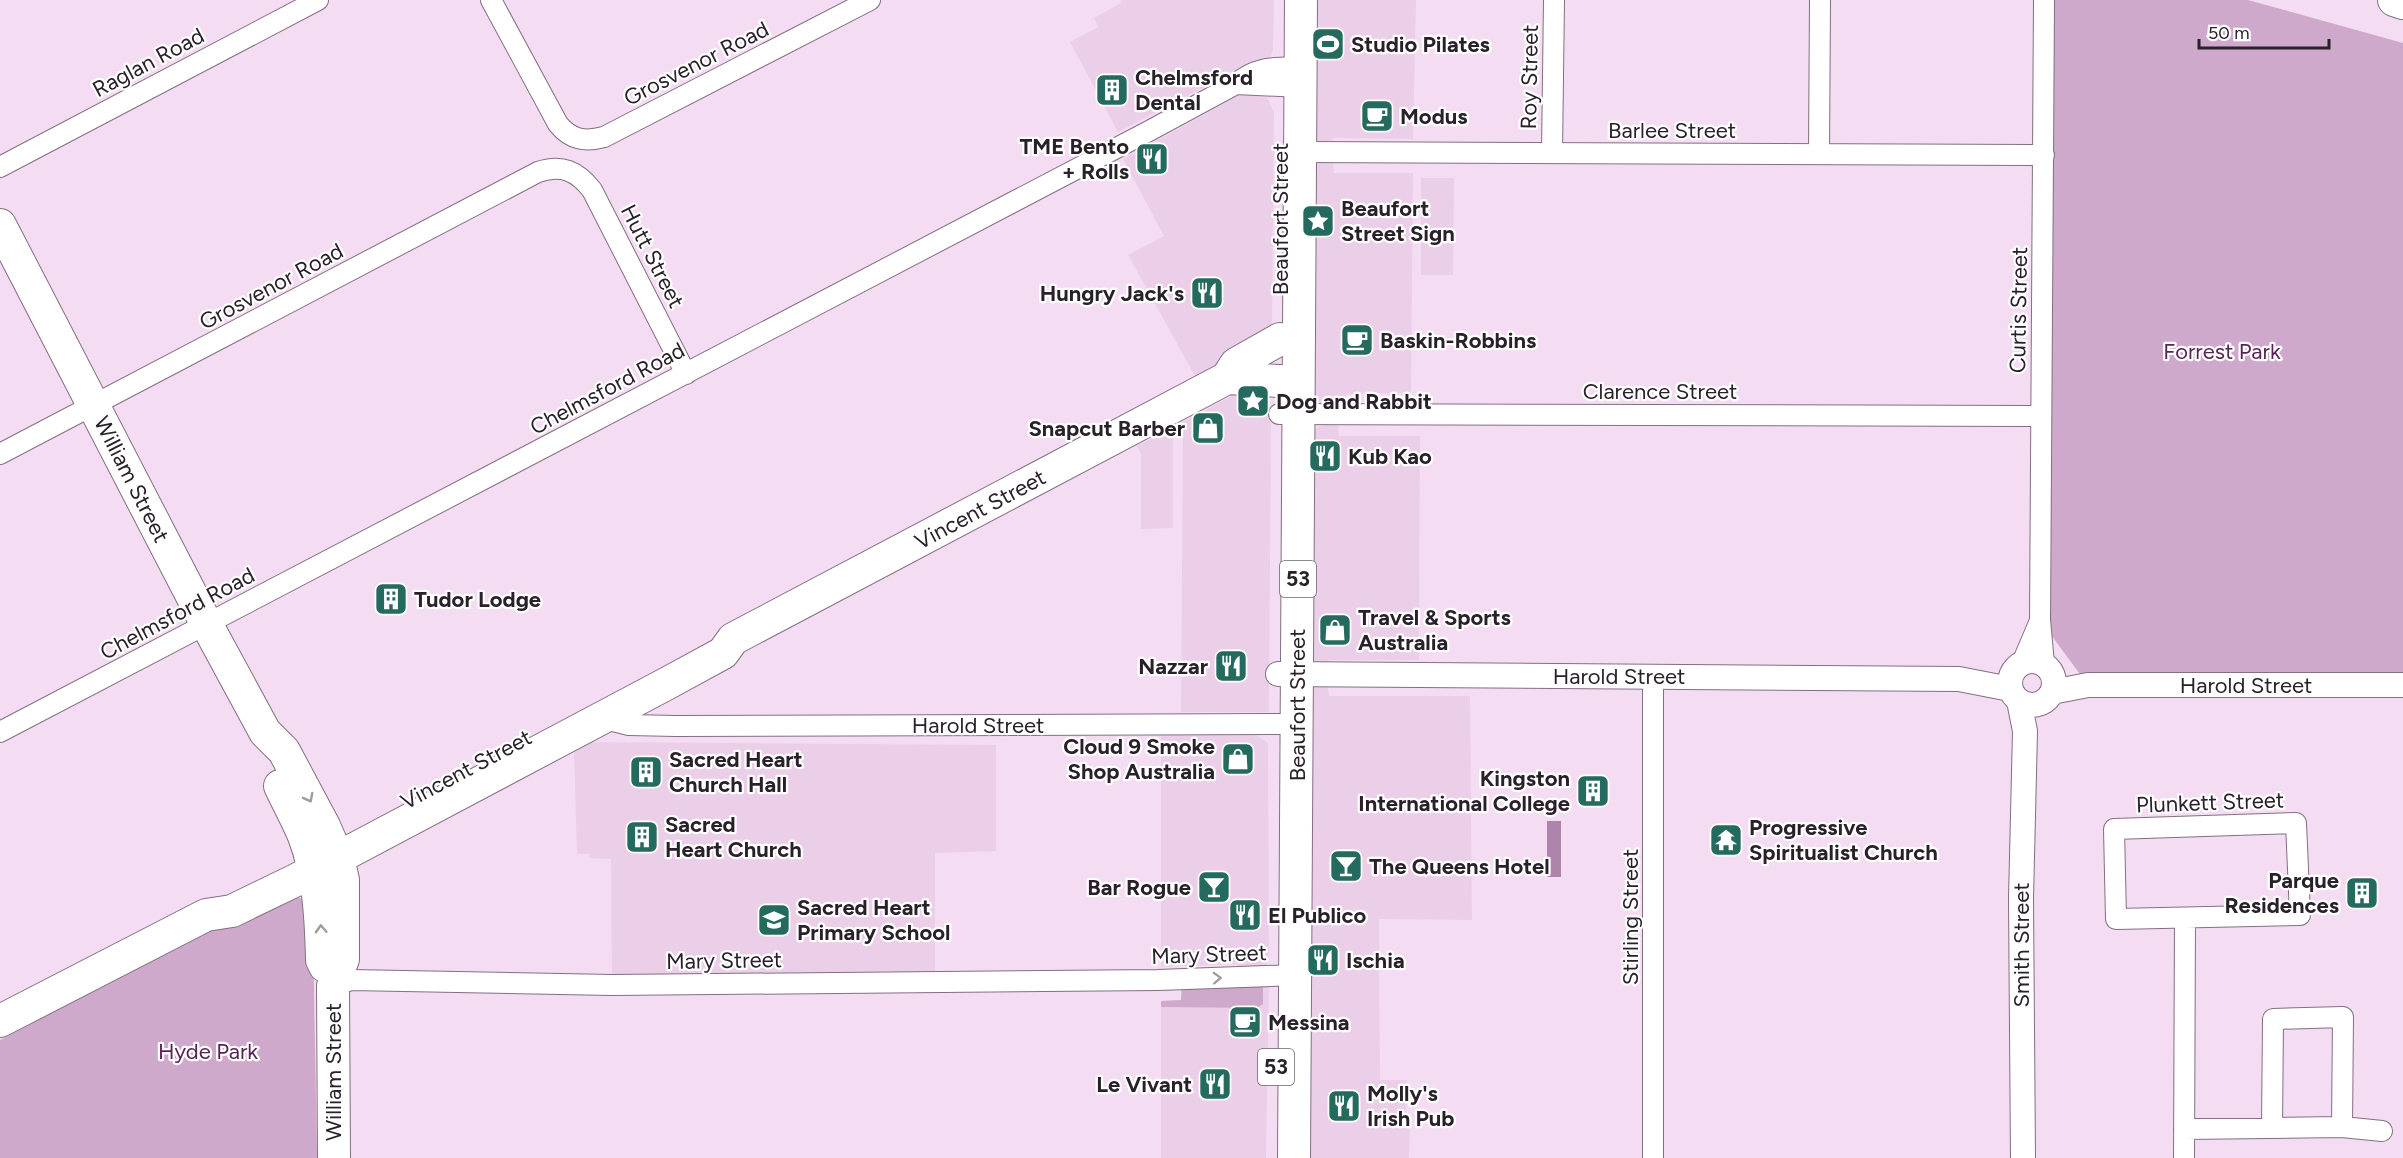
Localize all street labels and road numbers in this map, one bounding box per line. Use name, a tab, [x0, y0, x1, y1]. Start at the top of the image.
street label: Grosvenor Road	[619, 15, 773, 112]
street label: Raglan Road	[88, 22, 209, 103]
street label: Roy Street	[1515, 24, 1544, 130]
street label: Barlee Street	[1608, 117, 1736, 144]
street label: Beaufort Street	[1267, 143, 1294, 295]
street label: Hutt Street	[615, 200, 690, 312]
street label: Grosvenor Road	[195, 237, 348, 336]
street label: Curtis Street	[2004, 247, 2033, 373]
street label: Chelmsford Road	[525, 336, 689, 441]
street label: Clarence Street	[1583, 378, 1737, 405]
street label: William Street	[88, 412, 175, 547]
street label: Vincent Street	[910, 464, 1050, 555]
street label: Chelmsford Road	[95, 561, 259, 666]
road number: 53	[1280, 561, 1316, 597]
street label: Beaufort Street	[1284, 629, 1311, 781]
street label: Harold Street	[1553, 663, 1685, 690]
street label: Harold Street	[2180, 672, 2312, 699]
street label: Harold Street	[912, 712, 1044, 739]
street label: Vincent Street	[396, 724, 536, 815]
street label: Plunkett Street	[2135, 786, 2285, 819]
street label: Stirling Street	[1617, 849, 1644, 985]
street label: Smith Street	[2008, 883, 2035, 1007]
street label: Mary Street	[1151, 939, 1267, 970]
street label: Mary Street	[666, 946, 782, 975]
street label: William Street	[320, 1003, 347, 1141]
road number: 53	[1258, 1049, 1294, 1085]

